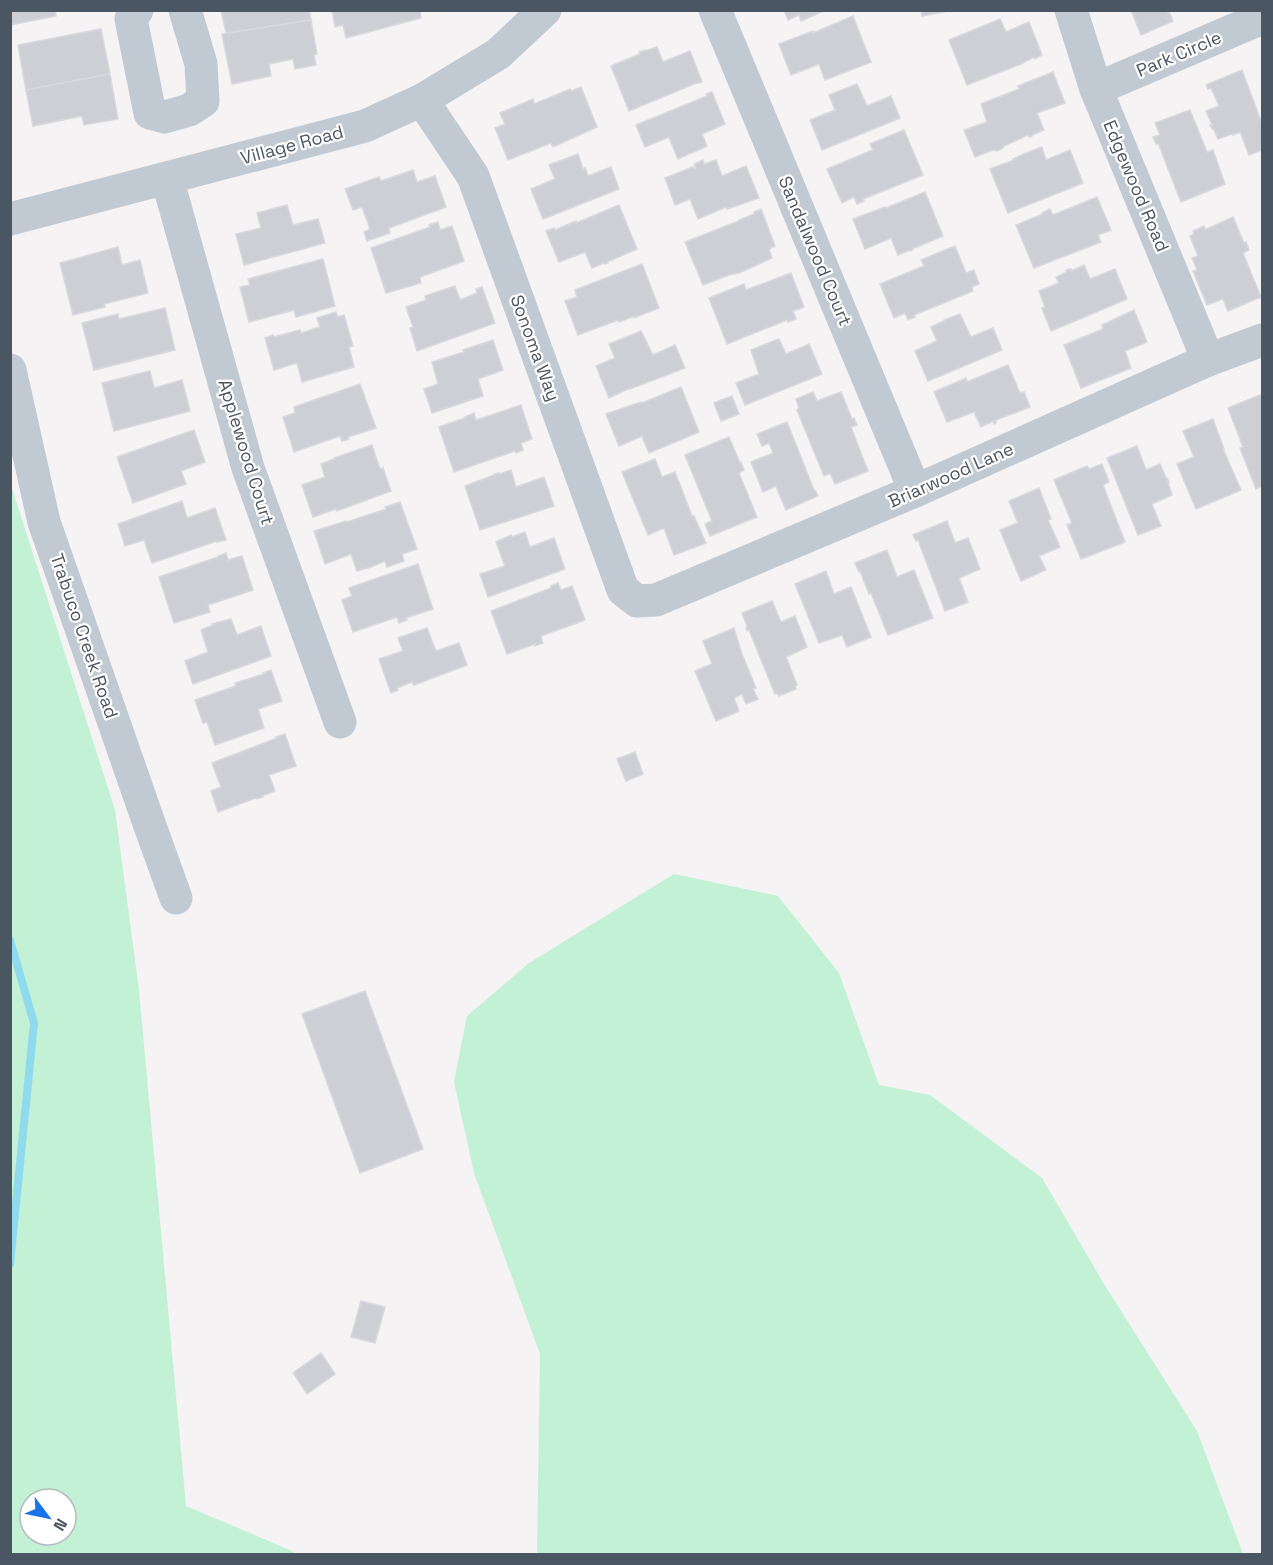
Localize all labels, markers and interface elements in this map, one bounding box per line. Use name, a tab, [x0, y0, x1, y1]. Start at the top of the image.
street label: Park Circle	[1133, 25, 1225, 82]
street label: Edgewood Road	[1098, 117, 1175, 255]
street label: Village Road	[238, 120, 346, 169]
street label: Sandalwood Court	[774, 173, 857, 329]
street label: Sonoma Way	[506, 292, 565, 404]
street label: Applewood Court	[213, 376, 280, 527]
street label: Briarwood Lane	[885, 437, 1017, 512]
street label: Trabuco Creek Road	[45, 550, 124, 721]
north arrow	[18, 1487, 78, 1547]
text: N	[49, 1515, 72, 1535]

